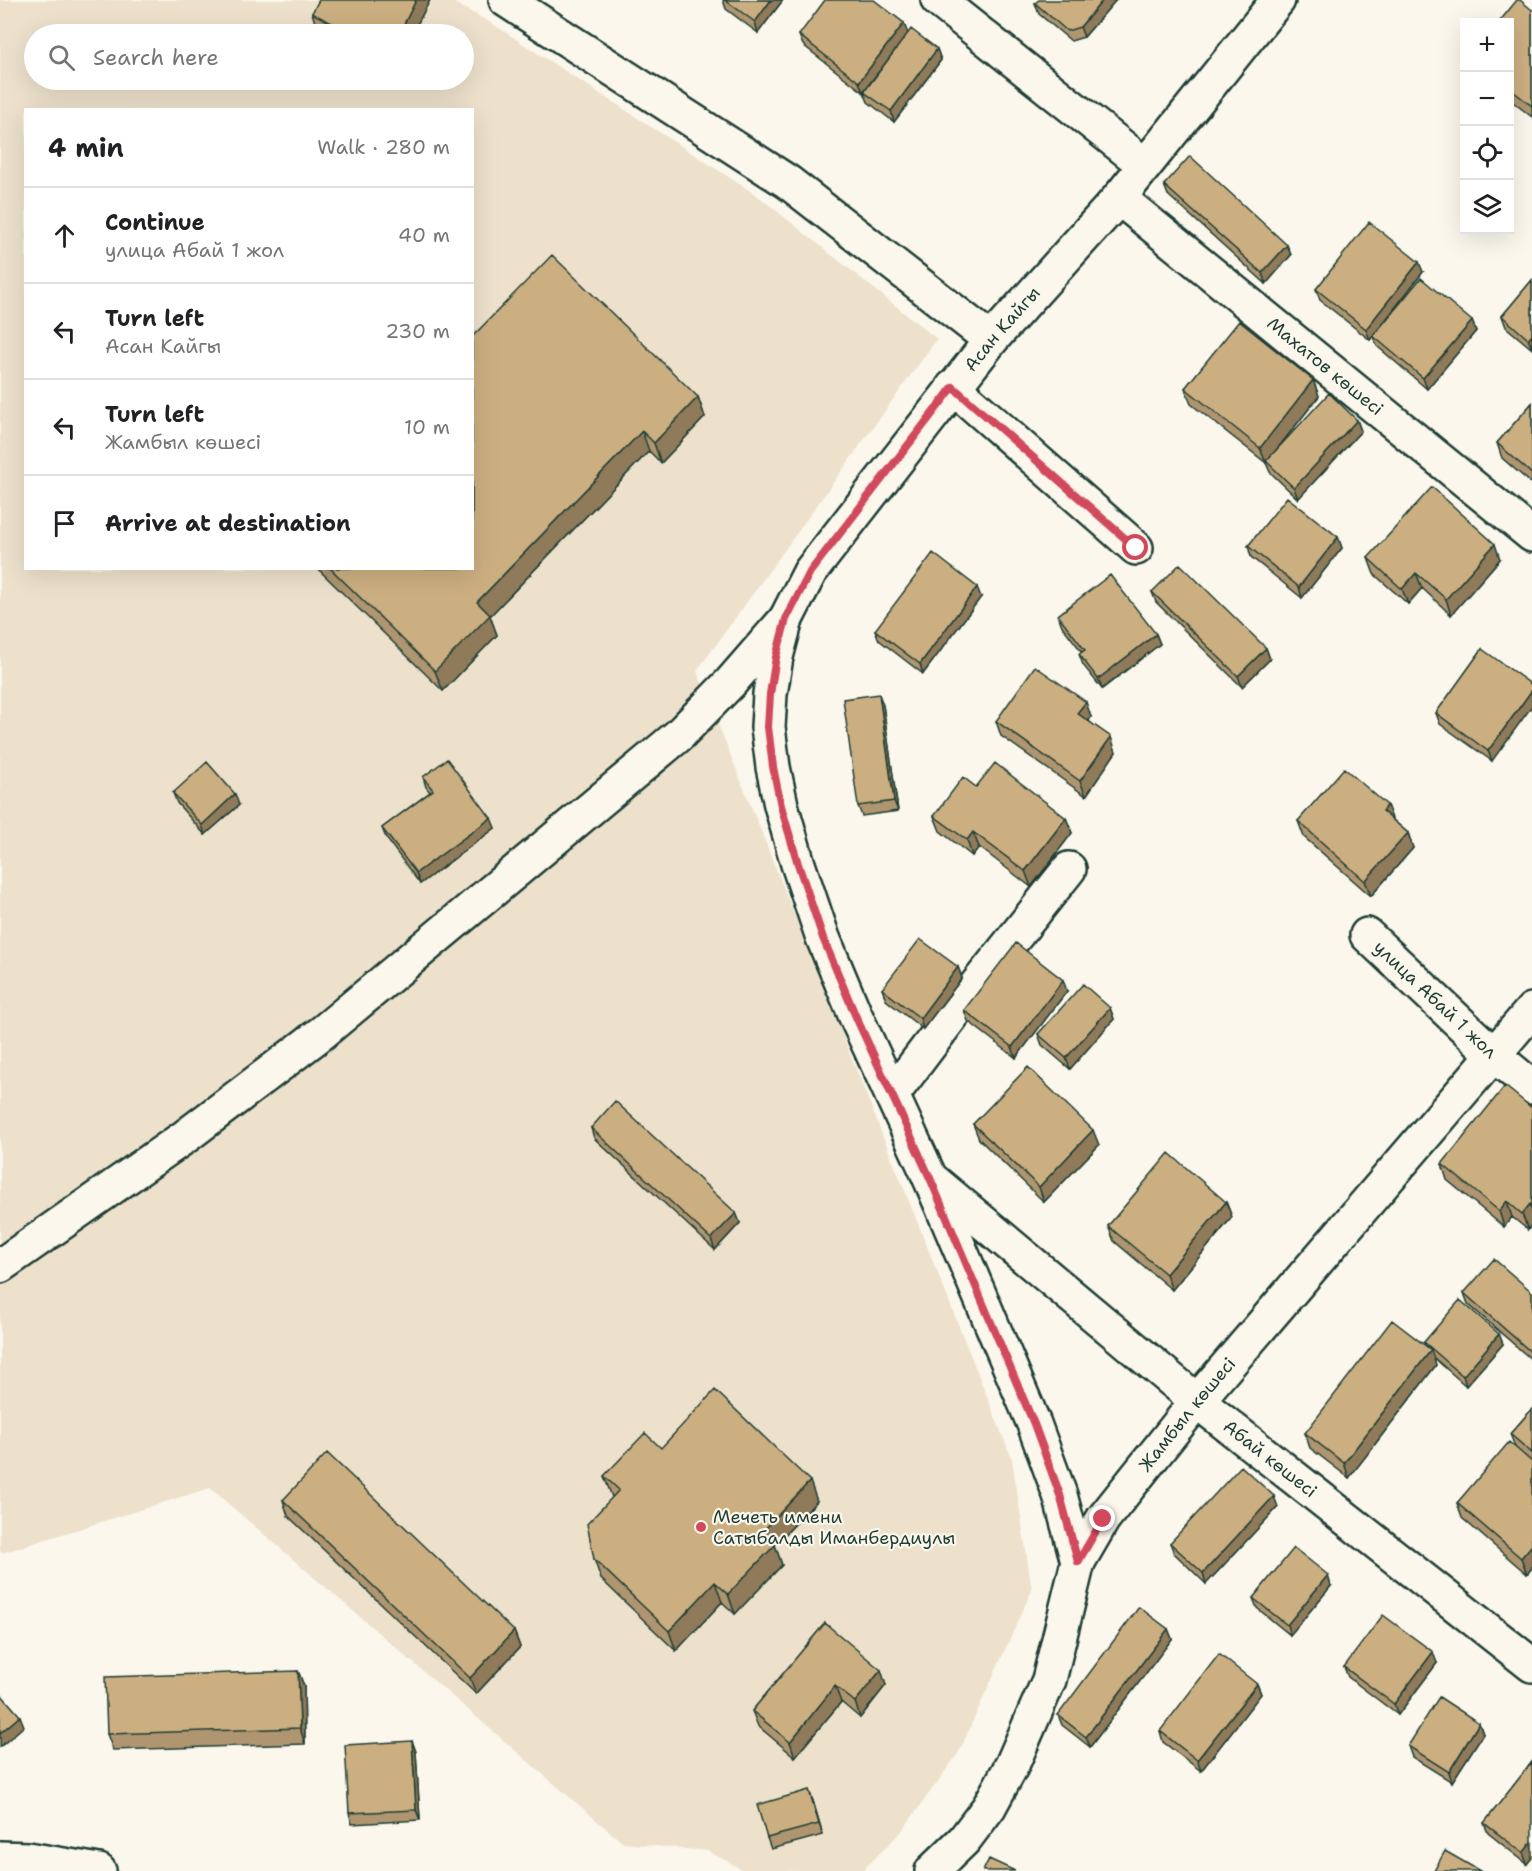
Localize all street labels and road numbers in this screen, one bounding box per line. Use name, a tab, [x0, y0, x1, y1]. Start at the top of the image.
street label: Асан Кайгы	[959, 281, 1045, 376]
street label: Махатов көшесі	[1262, 311, 1388, 421]
street label: улица Абай 1 жол	[1368, 935, 1502, 1064]
street label: Жамбыл көшесі	[1133, 1352, 1241, 1477]
street label: Абай көшесі	[1218, 1414, 1322, 1503]

